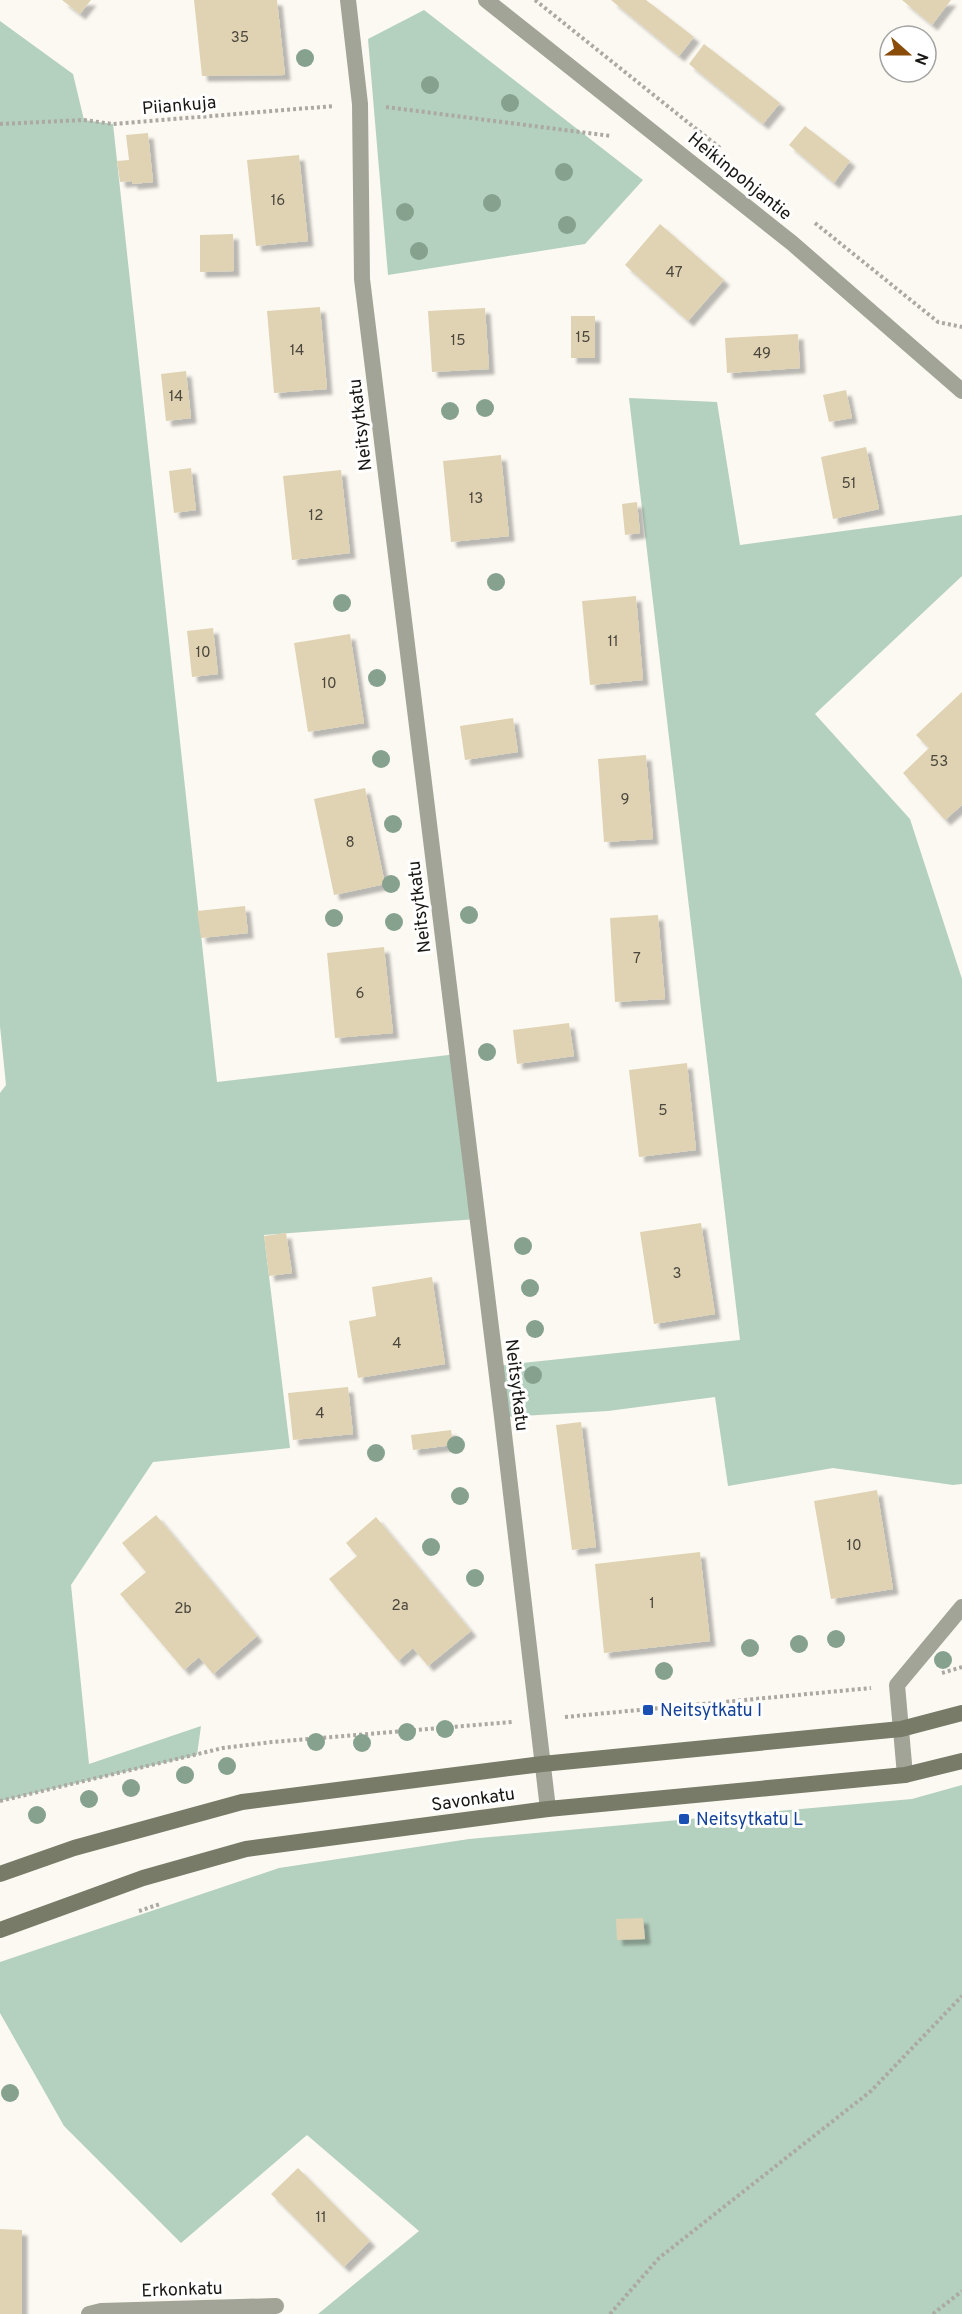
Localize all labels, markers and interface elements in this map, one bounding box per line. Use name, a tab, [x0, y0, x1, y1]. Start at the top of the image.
north arrow	[878, 24, 938, 84]
house number: 35	[231, 29, 249, 48]
text: N	[909, 50, 932, 68]
street label: Piiankuja	[141, 92, 217, 121]
street label: Heikinpohjantie	[682, 128, 796, 226]
house number: 16	[271, 192, 285, 211]
house number: 47	[666, 264, 683, 283]
house number: 15	[576, 329, 590, 348]
house number: 15	[451, 332, 465, 351]
house number: 14	[290, 342, 304, 361]
house number: 49	[753, 345, 771, 364]
street label: Neitsytkatu	[344, 377, 379, 472]
house number: 14	[169, 388, 183, 407]
house number: 51	[842, 475, 856, 494]
house number: 13	[469, 490, 483, 509]
house number: 12	[309, 507, 323, 526]
house number: 11	[607, 633, 619, 652]
house number: 10	[195, 644, 211, 663]
house number: 10	[321, 675, 337, 694]
house number: 53	[930, 753, 948, 772]
house number: 9	[621, 791, 629, 810]
house number: 8	[345, 834, 355, 853]
street label: Neitsytkatu	[403, 859, 438, 954]
house number: 7	[633, 950, 641, 969]
house number: 6	[356, 985, 365, 1004]
house number: 5	[658, 1102, 668, 1121]
house number: 3	[672, 1265, 682, 1284]
house number: 4	[392, 1335, 402, 1354]
street label: Neitsytkatu	[498, 1338, 533, 1433]
house number: 4	[315, 1405, 325, 1424]
house number: 10	[846, 1537, 862, 1556]
house number: 1	[649, 1595, 655, 1614]
house number: 2a	[391, 1597, 409, 1616]
house number: 2b	[174, 1600, 192, 1619]
place label: Neitsytkatu I	[660, 1700, 762, 1723]
marker: Neitsytkatu I	[641, 1703, 655, 1717]
street label: Savonkatu	[430, 1783, 517, 1818]
place label: Neitsytkatu L	[696, 1809, 803, 1832]
marker: Neitsytkatu L	[677, 1812, 691, 1826]
house number: 11	[315, 2209, 327, 2228]
street label: Erkonkatu	[141, 2278, 223, 2303]

